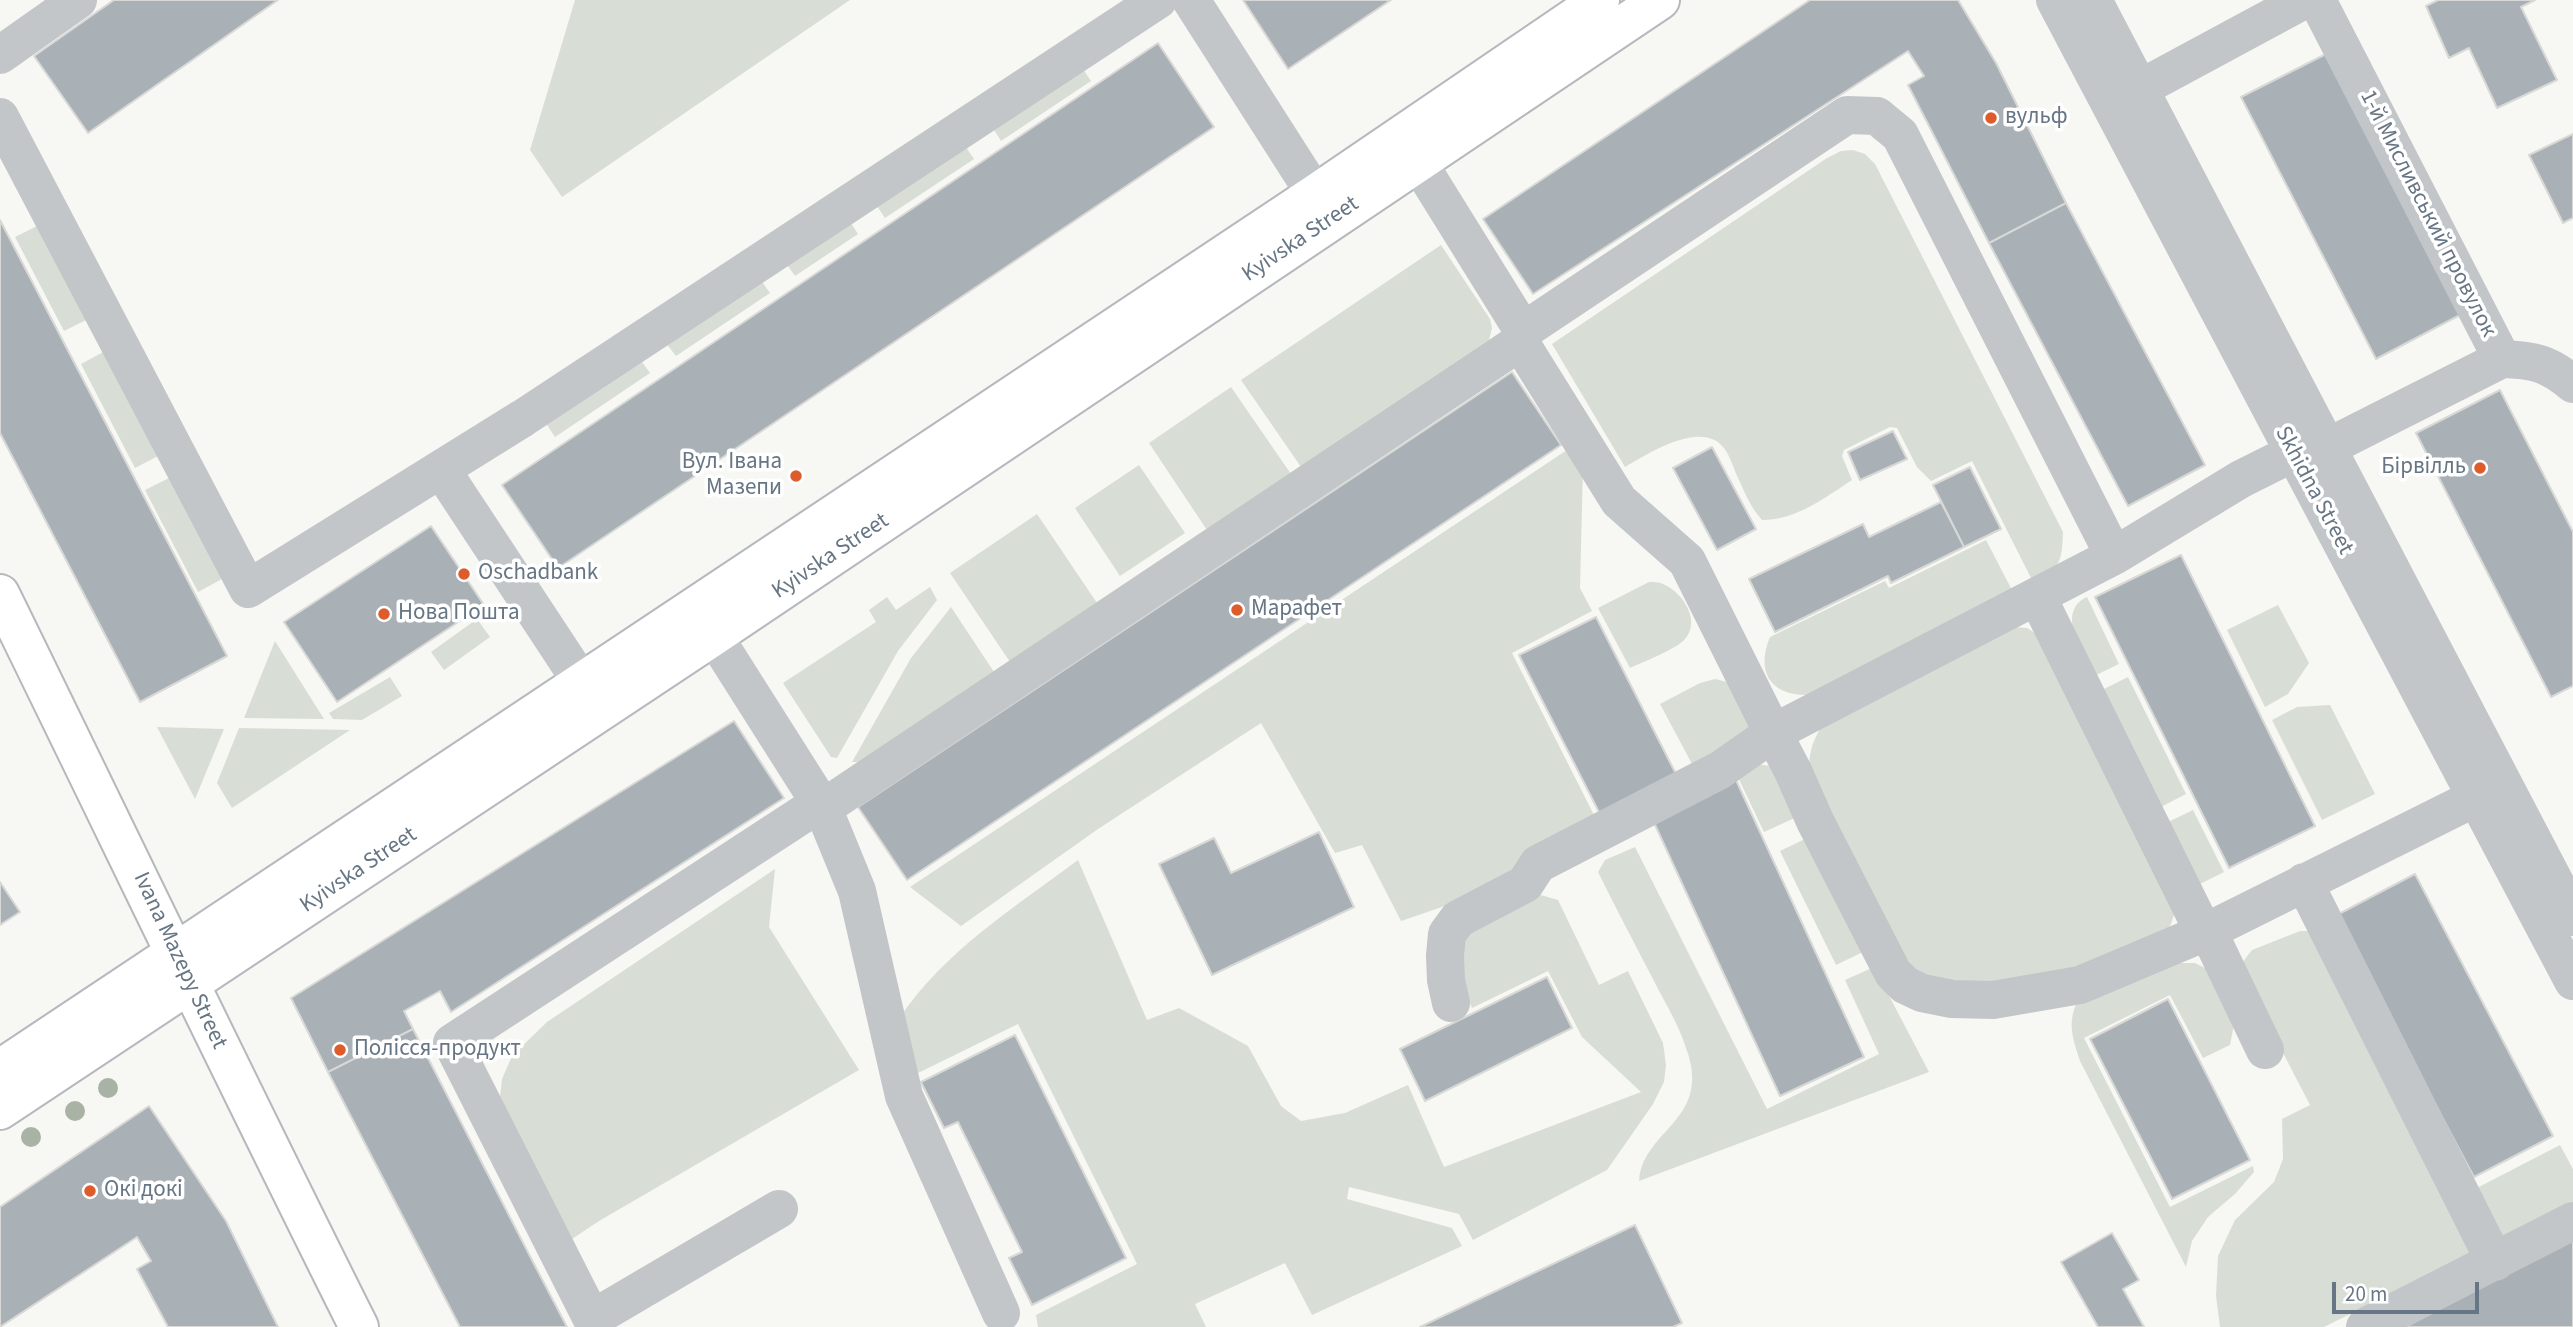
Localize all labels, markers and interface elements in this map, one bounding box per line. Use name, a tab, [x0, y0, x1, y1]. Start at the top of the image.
street label: 1-й Мисливський провулок	[2353, 86, 2501, 342]
place label: вульф	[2005, 104, 2068, 132]
marker: вульф	[1983, 110, 1999, 126]
street label: Kyivska Street	[1237, 191, 1365, 289]
street label: Skhidna Street	[2268, 422, 2358, 560]
place label: Вул. Івана Мазепи	[682, 449, 782, 503]
place label: Бірвілль	[2381, 454, 2466, 482]
marker: Бірвілль	[2472, 460, 2488, 476]
marker: Вул. Івана Мазепи	[788, 468, 804, 484]
street label: Kyivska Street	[767, 508, 895, 606]
place label: Oschadbank	[478, 560, 598, 588]
marker: Oschadbank	[456, 566, 472, 582]
place label: Марафет	[1251, 596, 1342, 624]
place label: Нова Пошта	[398, 600, 520, 628]
marker: Марафет	[1229, 602, 1245, 618]
marker: Нова Пошта	[376, 606, 392, 622]
street label: Kyivska Street	[295, 822, 423, 920]
street label: Ivana Mazepy Street	[126, 868, 232, 1054]
place label: Полісся-продукт	[354, 1036, 521, 1064]
marker: Полісся-продукт	[332, 1042, 348, 1058]
place label: Окі докі	[104, 1177, 183, 1205]
marker: Окі докі	[82, 1183, 98, 1199]
scale bar	[2335, 1268, 2482, 1312]
text: 20 m	[2345, 1279, 2387, 1309]

